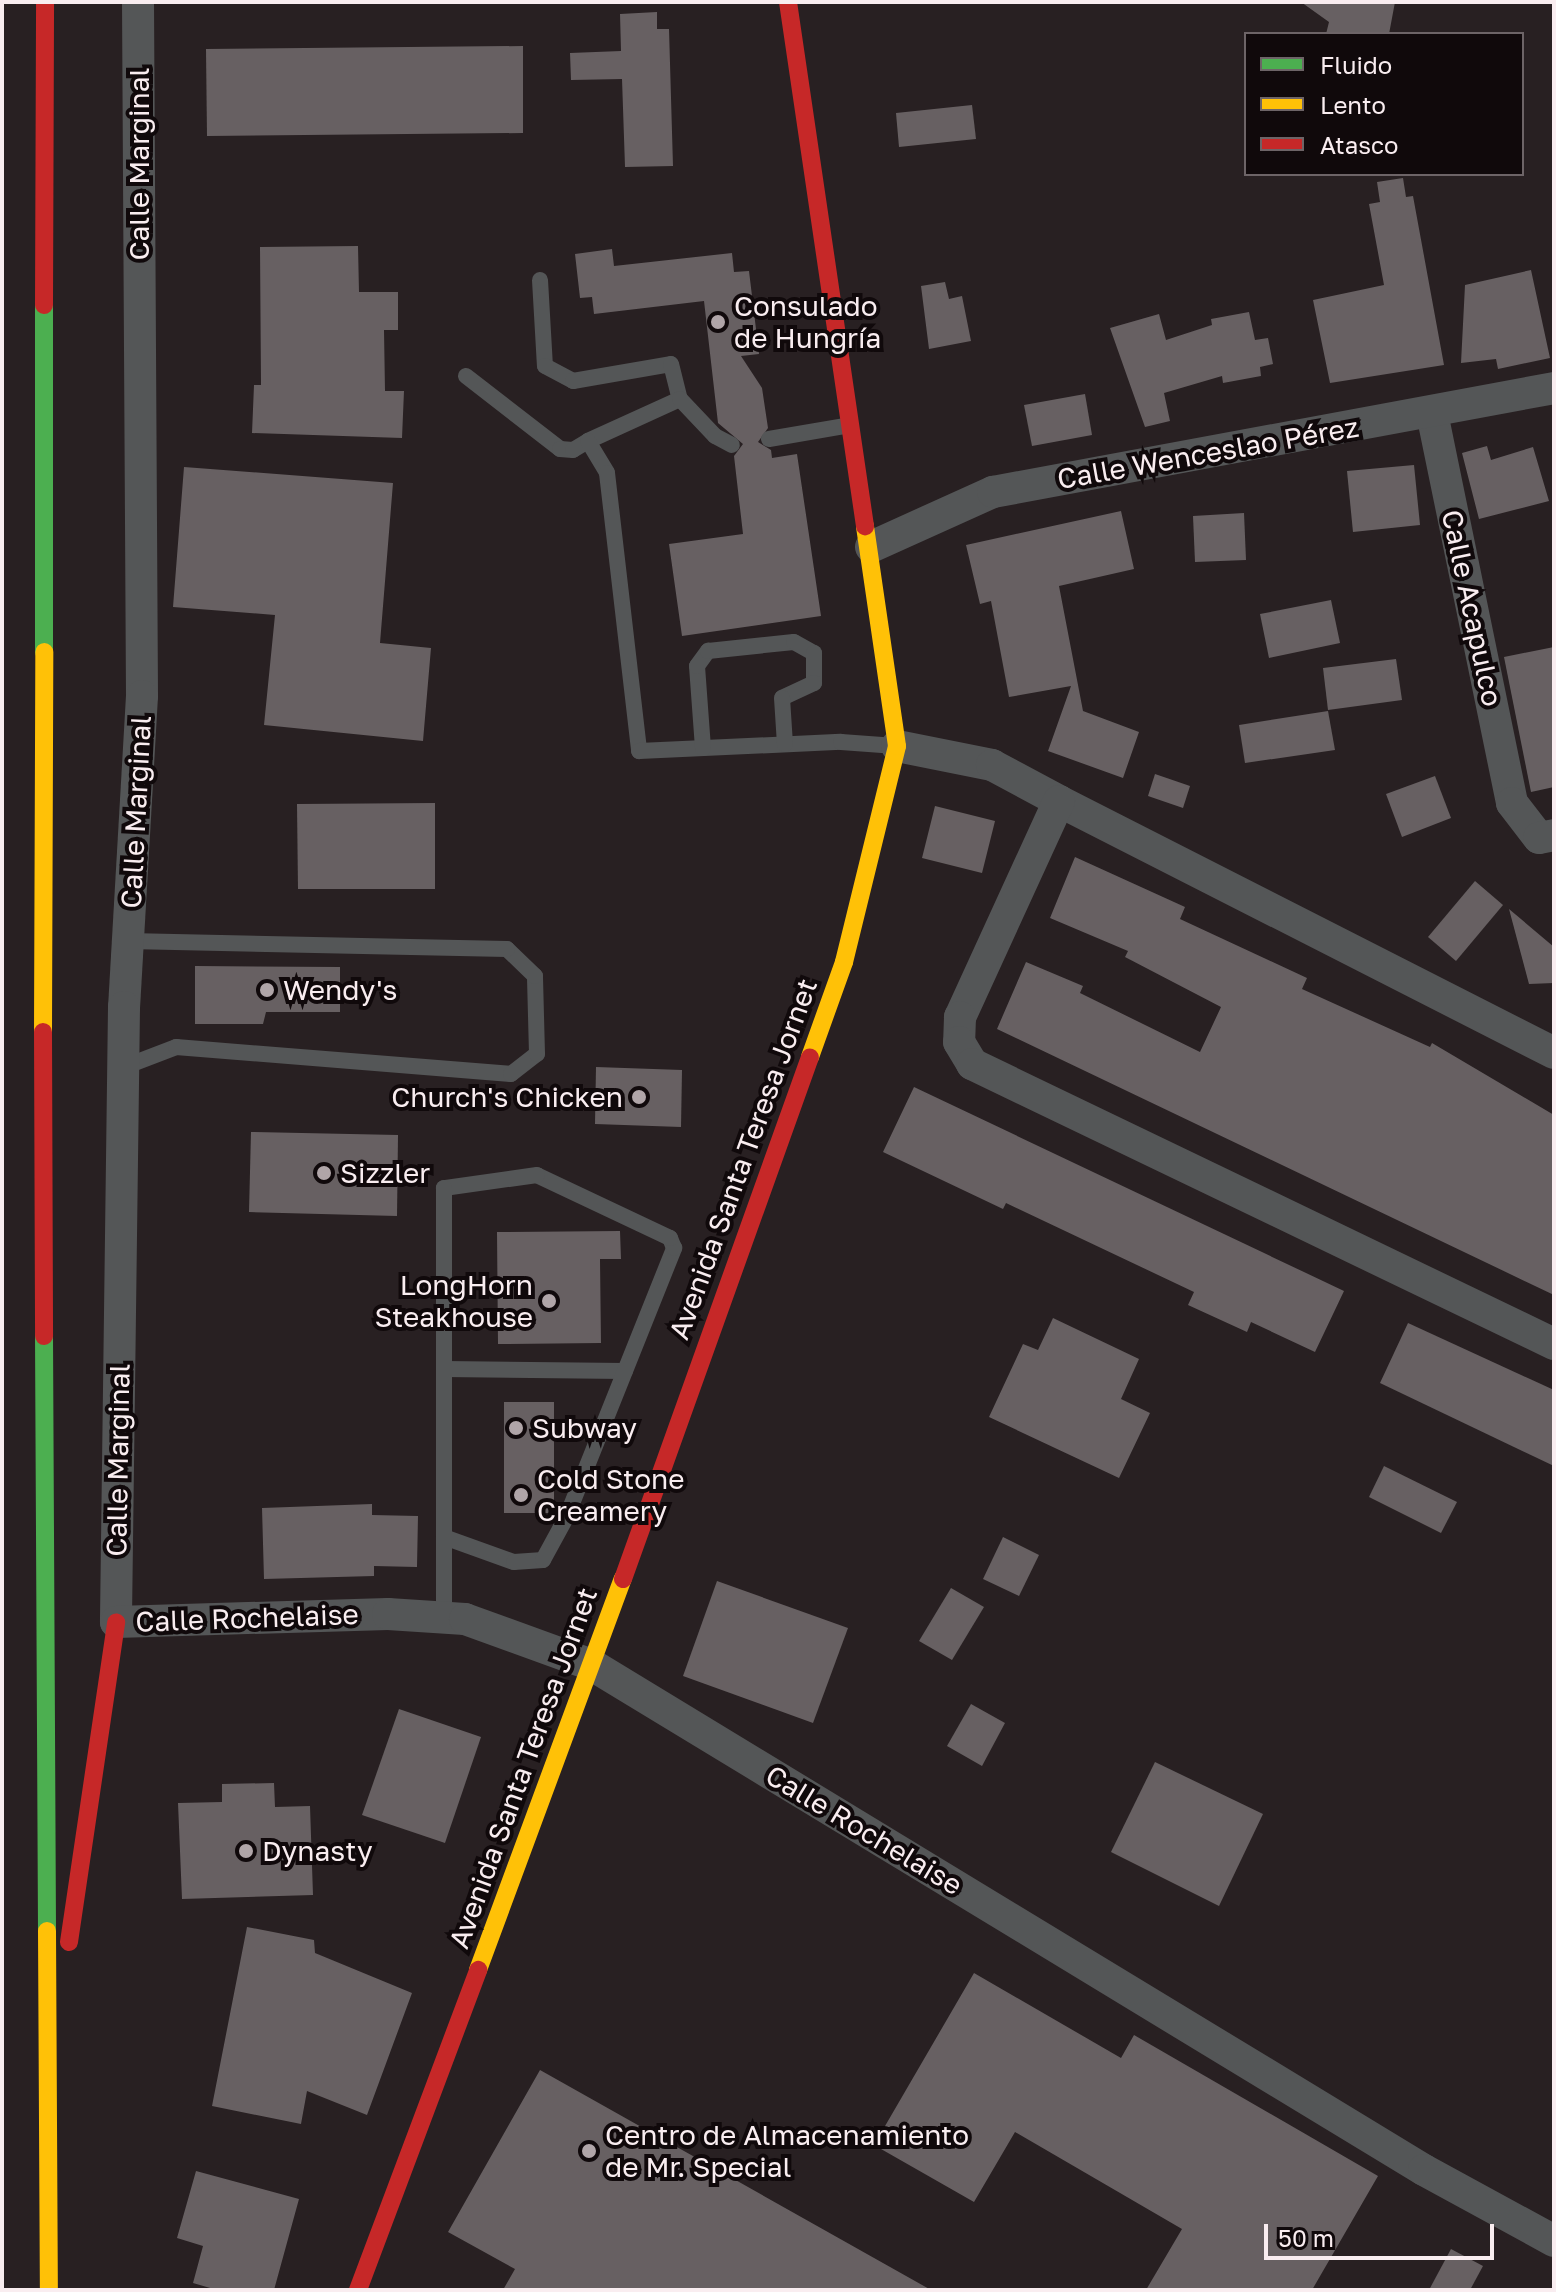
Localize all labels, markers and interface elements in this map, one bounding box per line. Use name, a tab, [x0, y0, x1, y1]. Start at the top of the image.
legend	[1244, 32, 1524, 176]
text: Fluido	[1320, 50, 1392, 79]
street label: Calle Marginal	[122, 67, 156, 261]
text: Lento	[1320, 90, 1386, 119]
text: Atasco	[1320, 130, 1398, 159]
place label: Consulado de Hungría	[734, 289, 881, 355]
marker: Consulado de Hungría	[709, 313, 727, 331]
street label: Calle Wenceslao Pérez	[1055, 410, 1361, 496]
street label: Calle Acapulco	[1435, 507, 1509, 709]
street label: Calle Marginal	[114, 715, 158, 909]
place label: Wendy's	[283, 973, 397, 1007]
street label: Avenida Santa Teresa Jornet	[662, 974, 824, 1344]
marker: Wendy's	[258, 981, 276, 999]
place label: Church's Chicken	[391, 1080, 623, 1114]
marker: Church's Chicken	[630, 1088, 648, 1106]
place label: Sizzler	[340, 1156, 430, 1190]
marker: Sizzler	[315, 1164, 333, 1182]
place label: LongHorn Steakhouse	[375, 1268, 533, 1334]
marker: LongHorn Steakhouse	[540, 1292, 558, 1310]
street label: Calle Marginal	[100, 1363, 136, 1557]
place label: Subway	[532, 1411, 637, 1445]
marker: Subway	[507, 1419, 525, 1437]
place label: Cold Stone Creamery	[537, 1462, 685, 1528]
marker: Cold Stone Creamery	[512, 1486, 530, 1504]
street label: Avenida Santa Teresa Jornet	[442, 1583, 604, 1953]
street label: Calle Rochelaise	[135, 1597, 359, 1639]
street label: Calle Rochelaise	[760, 1758, 968, 1902]
place label: Dynasty	[262, 1834, 373, 1868]
marker: Dynasty	[237, 1842, 255, 1860]
place label: Centro de Almacenamiento de Mr. Special	[605, 2118, 969, 2184]
marker: Centro de Almacenamiento de Mr. Special	[580, 2142, 598, 2160]
scale bar	[1268, 2208, 1498, 2258]
text: 50 m	[1278, 2223, 1334, 2252]

